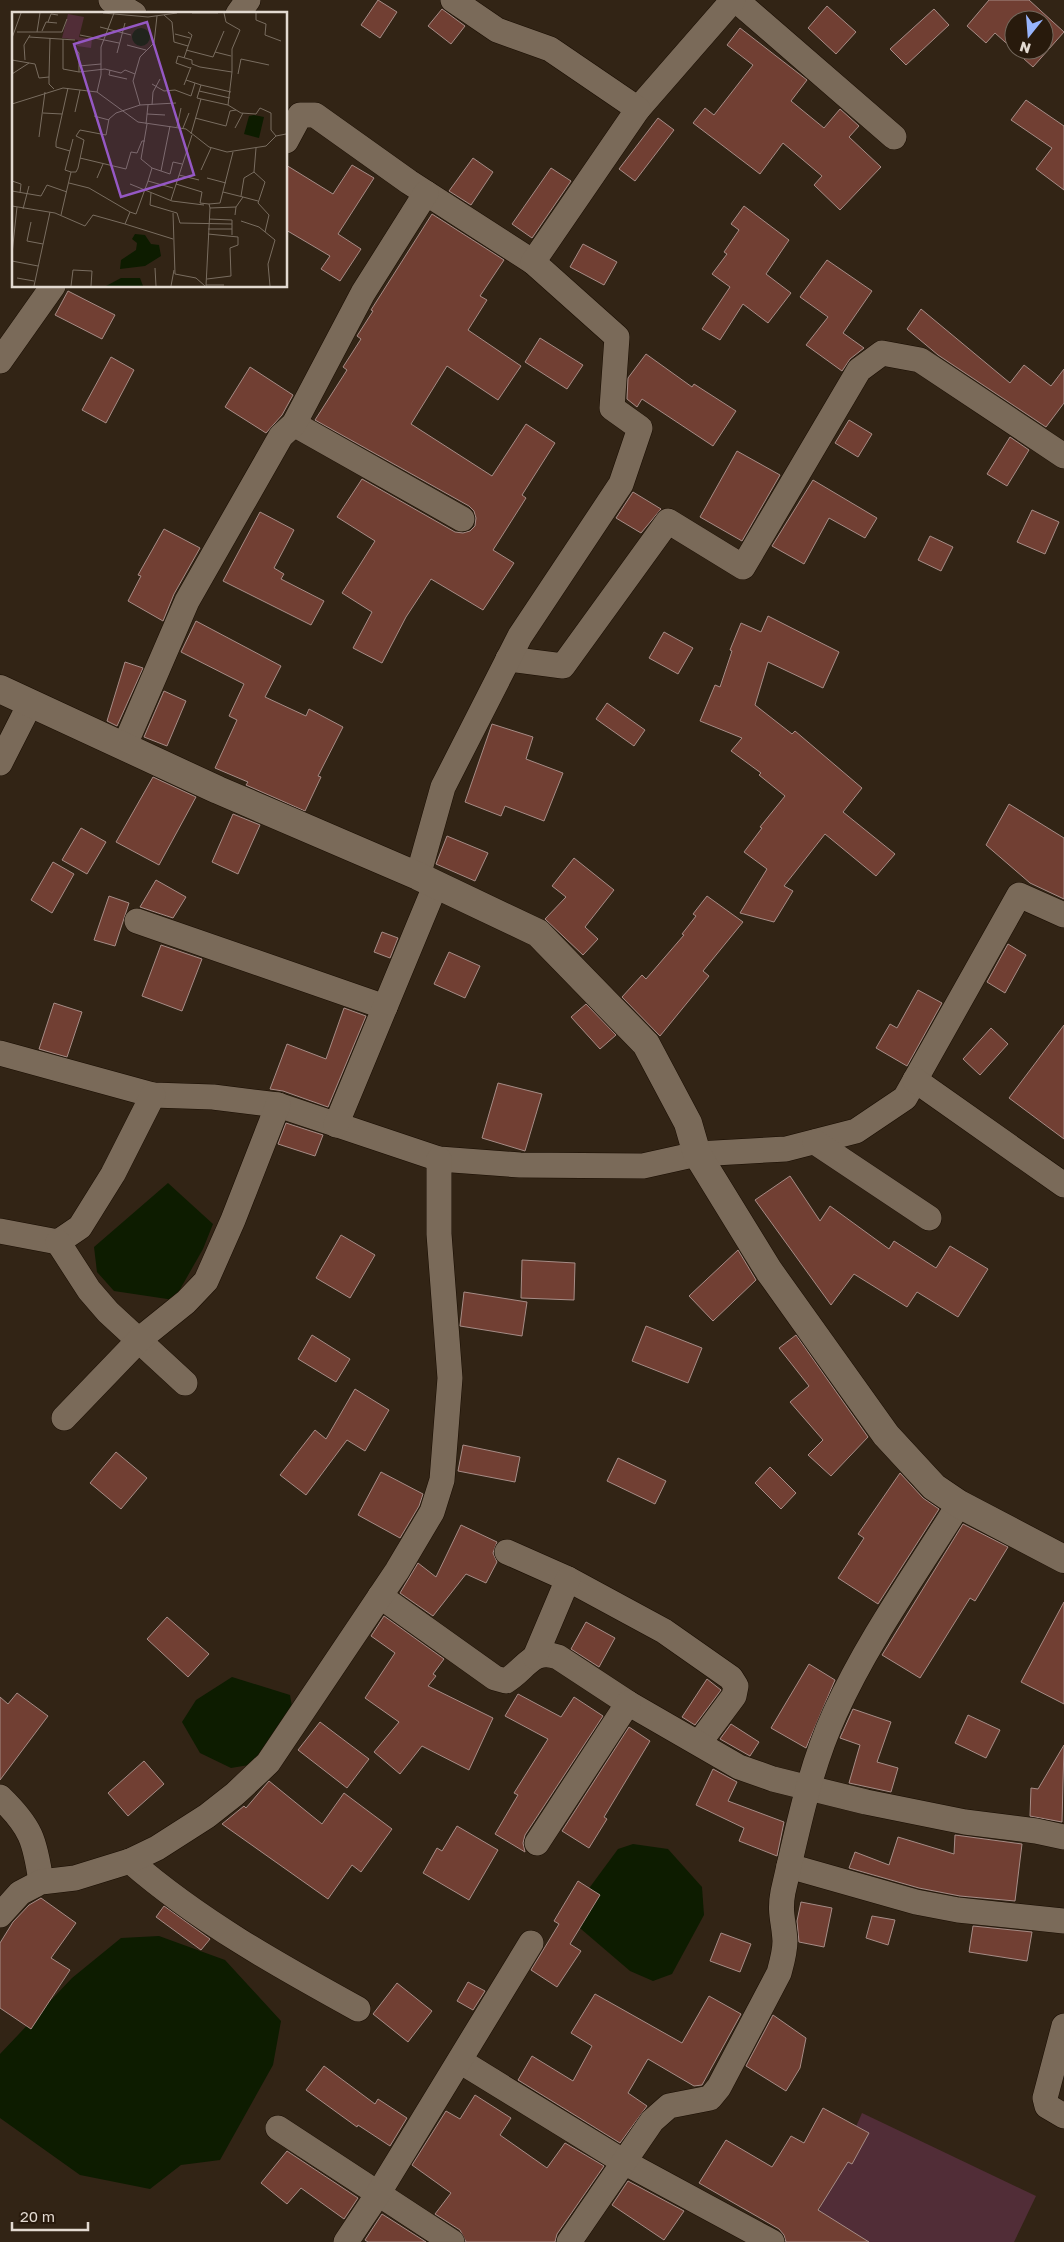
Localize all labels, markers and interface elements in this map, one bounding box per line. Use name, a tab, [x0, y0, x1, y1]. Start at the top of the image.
north arrow	[1004, 10, 1054, 60]
inset map	[12, 12, 288, 288]
text: N	[1017, 38, 1033, 58]
scale bar	[12, 2200, 89, 2232]
text: 20 m	[20, 2207, 55, 2225]

